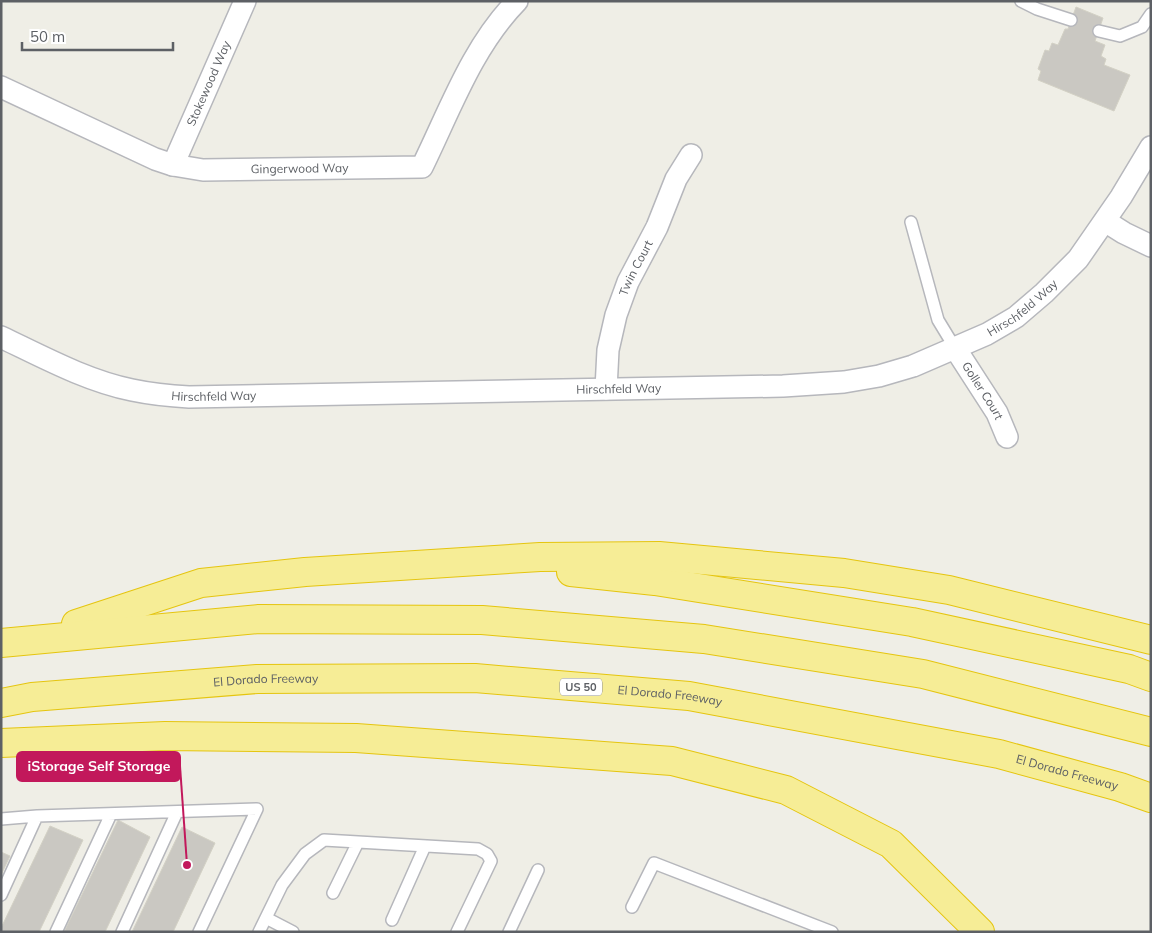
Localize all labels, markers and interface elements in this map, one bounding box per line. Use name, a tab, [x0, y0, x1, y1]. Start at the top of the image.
scale bar	[22, 20, 174, 52]
text: 50 m	[30, 27, 65, 46]
street label: Stokewood Way	[183, 38, 234, 128]
street label: Gingerwood Way	[251, 160, 349, 176]
street label: Twin Court	[616, 237, 656, 298]
street label: Hirschfeld Way	[984, 276, 1061, 339]
street label: Goller Court	[959, 359, 1007, 422]
street label: Hirschfeld Way	[576, 380, 662, 397]
street label: Hirschfeld Way	[171, 388, 257, 404]
street label: El Dorado Freeway	[213, 671, 319, 689]
road number: US 50	[560, 679, 602, 696]
street label: El Dorado Freeway	[617, 682, 724, 709]
street label: El Dorado Freeway	[1014, 751, 1121, 793]
callout: iStorage Self Storage	[17, 752, 180, 781]
text: iStorage Self Storage	[28, 757, 171, 775]

